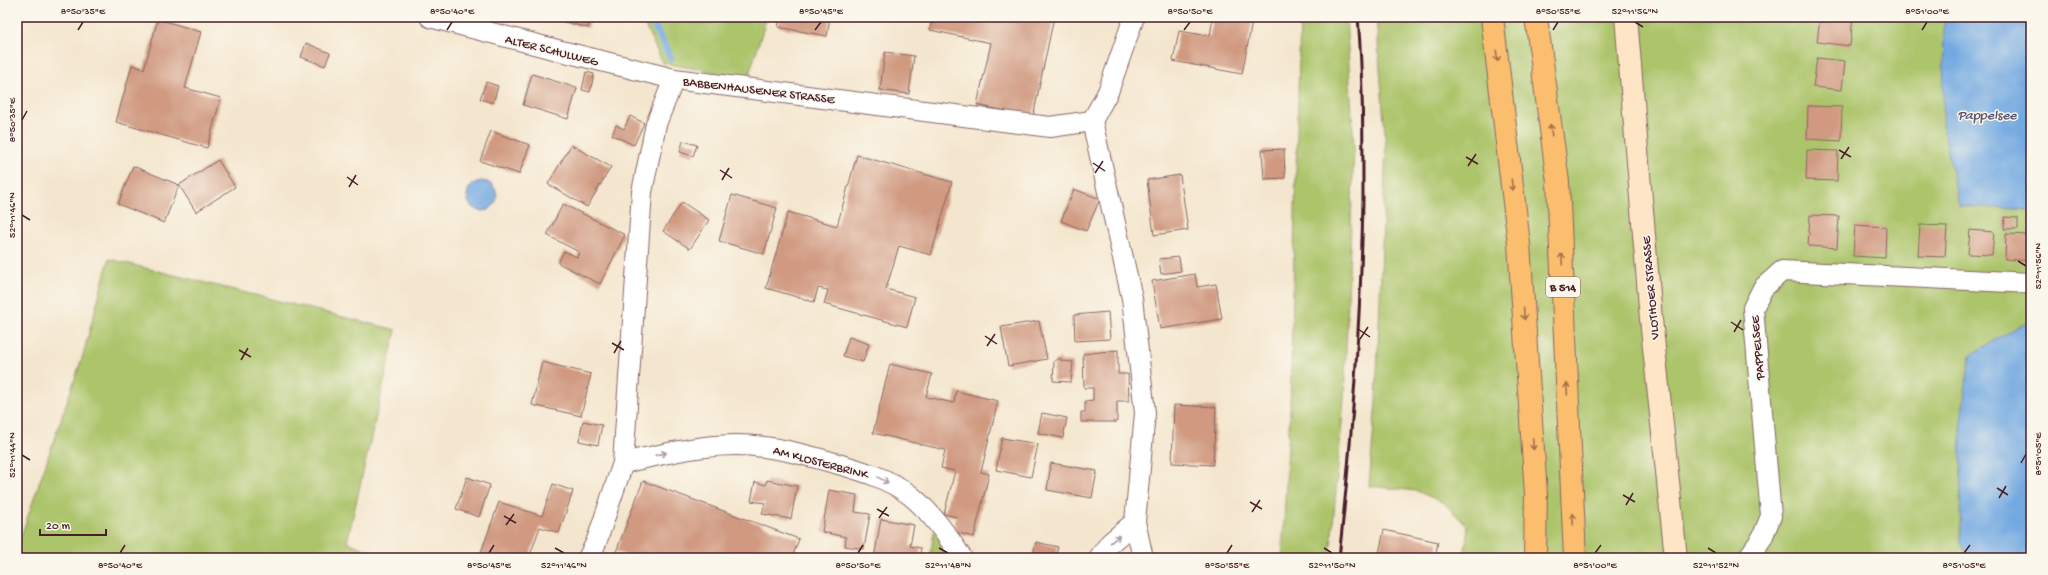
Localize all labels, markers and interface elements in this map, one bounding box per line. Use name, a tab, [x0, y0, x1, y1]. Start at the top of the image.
text: 8°50'35"E	[61, 6, 106, 18]
text: 8°50'40"E	[430, 6, 475, 18]
text: 8°50'45"E	[799, 6, 844, 18]
text: 8°50'50"E	[1168, 6, 1213, 18]
text: 8°50'55"E	[1536, 6, 1581, 18]
text: 52°11'56"N	[1612, 6, 1659, 18]
text: 8°51'00"E	[1905, 6, 1950, 18]
street label: ALTER SCHULWEG	[503, 33, 600, 70]
one-way arrow	[1493, 49, 1500, 62]
street label: BABBENHAUSENER STRASSE	[681, 75, 836, 108]
text: 8°50'35"E	[7, 97, 19, 142]
water label: Pappelsee	[1957, 108, 2017, 125]
one-way arrow	[1547, 124, 1555, 137]
one-way arrow	[1508, 178, 1516, 191]
text: 52°11'46"N	[7, 192, 19, 238]
street label: VLOTHOER STRASSE	[1639, 235, 1664, 341]
text: 52°11'56"N	[2033, 242, 2045, 289]
one-way arrow	[1558, 253, 1565, 266]
road number: B 514	[1546, 277, 1580, 297]
one-way arrow	[1520, 307, 1527, 320]
street label: PAPPELSEE	[1748, 314, 1769, 381]
one-way arrow	[1564, 383, 1571, 396]
text: 52°11'44"N	[7, 432, 19, 478]
text: 8°51'05"E	[2033, 432, 2045, 476]
one-way arrow	[1529, 437, 1536, 450]
street label: AM KLOSTERBRINK	[771, 444, 871, 484]
one-way arrow	[654, 450, 667, 458]
one-way arrow	[877, 477, 889, 485]
scale bar	[40, 511, 106, 537]
one-way arrow	[1570, 513, 1577, 526]
text: 20 m	[46, 520, 71, 534]
one-way arrow	[1110, 534, 1121, 543]
text: 8°50'40"E	[98, 560, 143, 572]
text: 8°50'45"E	[467, 560, 512, 572]
text: 52°11'46"N	[541, 560, 587, 572]
text: 8°50'50"E	[836, 560, 881, 572]
text: 52°11'48"N	[925, 560, 972, 572]
text: 8°50'55"E	[1205, 560, 1250, 572]
text: 52°11'50"N	[1309, 560, 1356, 572]
text: 8°51'00"E	[1573, 560, 1618, 572]
text: 52°11'52"N	[1693, 560, 1740, 572]
text: 8°51'05"E	[1942, 560, 1986, 572]

